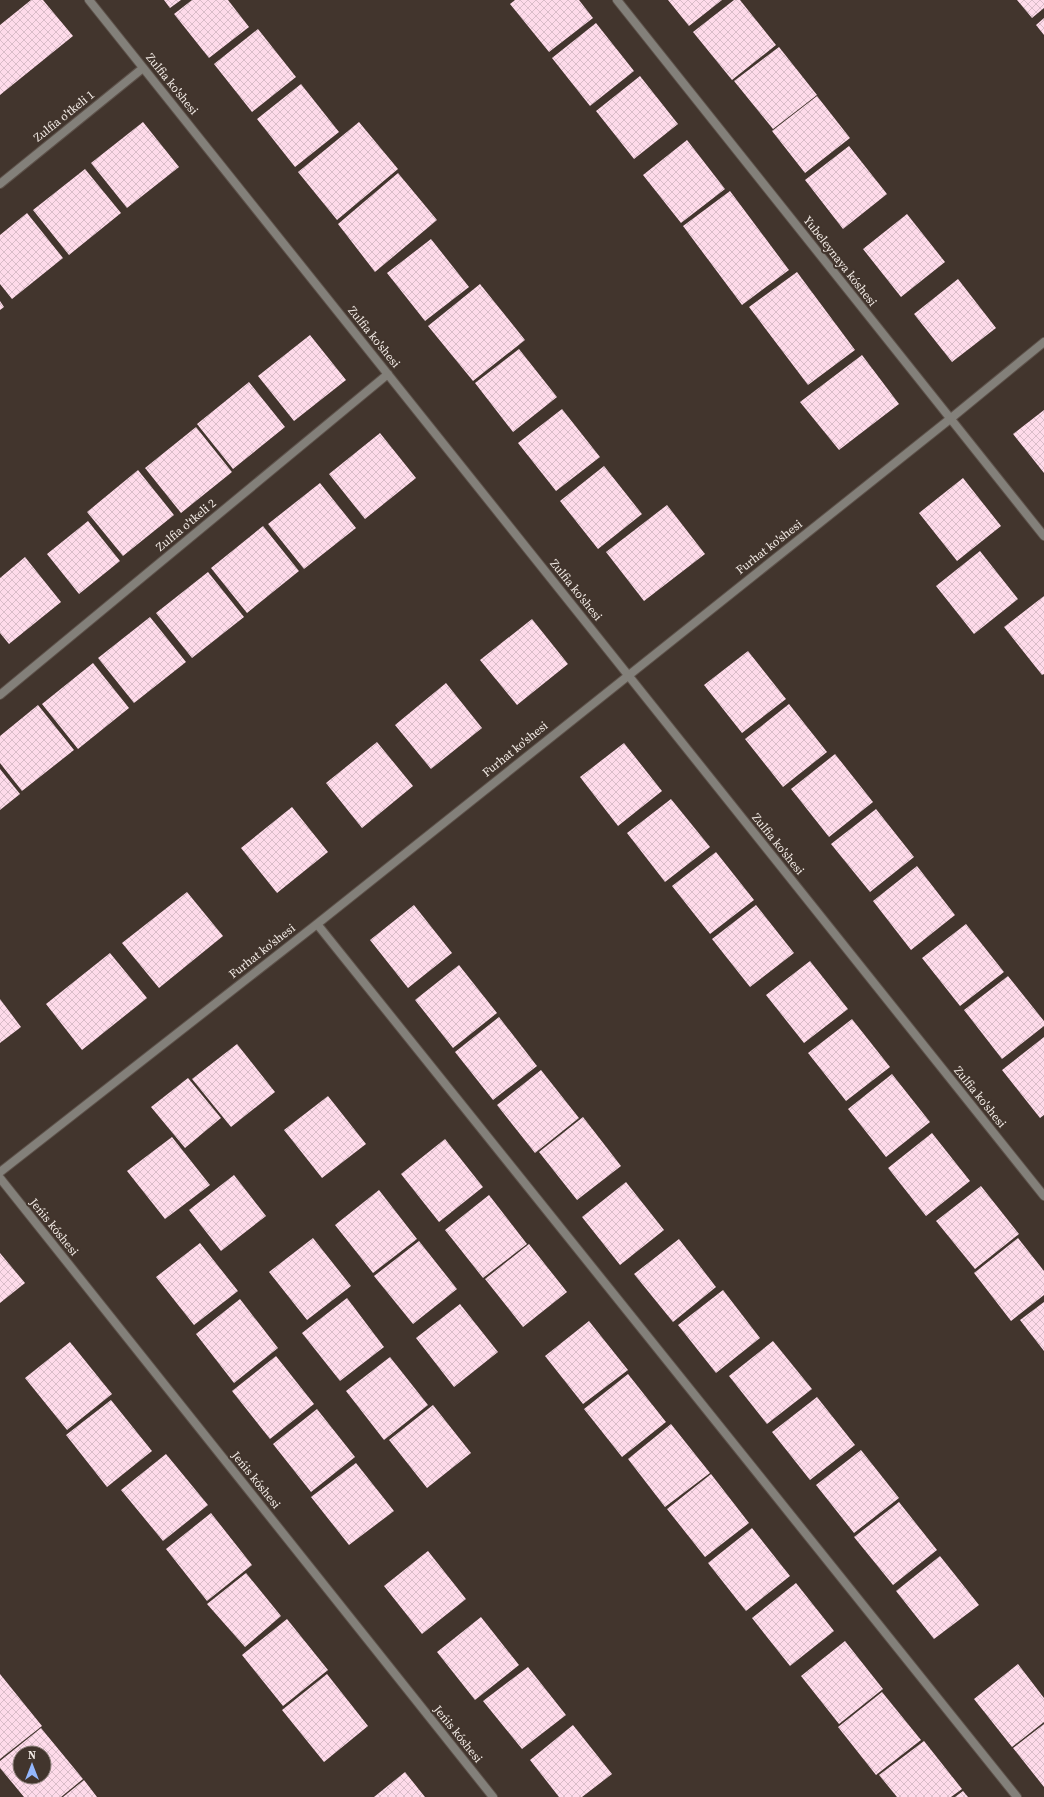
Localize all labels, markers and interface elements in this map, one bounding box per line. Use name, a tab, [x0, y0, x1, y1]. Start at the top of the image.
street label: Zulfia ko'shesi	[142, 50, 202, 118]
street label: Zulfia o'tkeli 1	[30, 87, 98, 145]
street label: Yubeleynaya kóshesi	[800, 213, 881, 310]
street label: Zulfia ko'shesi	[344, 303, 404, 371]
street label: Zulfia o'tkeli 2	[153, 495, 219, 555]
street label: Furhat ko'shesi	[733, 516, 806, 578]
street label: Zulfia ko'shesi	[546, 556, 606, 624]
street label: Furhat ko'shesi	[479, 717, 551, 780]
street label: Zulfia ko'shesi	[748, 810, 808, 878]
street label: Furhat ko'shesi	[226, 920, 299, 982]
street label: Zulfia ko'shesi	[950, 1063, 1010, 1131]
street label: Jeńis kóshesi	[25, 1194, 82, 1259]
street label: Jeńis kóshesi	[227, 1447, 284, 1512]
street label: Jeńis kóshesi	[429, 1701, 486, 1766]
north arrow	[12, 1745, 52, 1785]
text: N	[28, 1748, 36, 1763]

